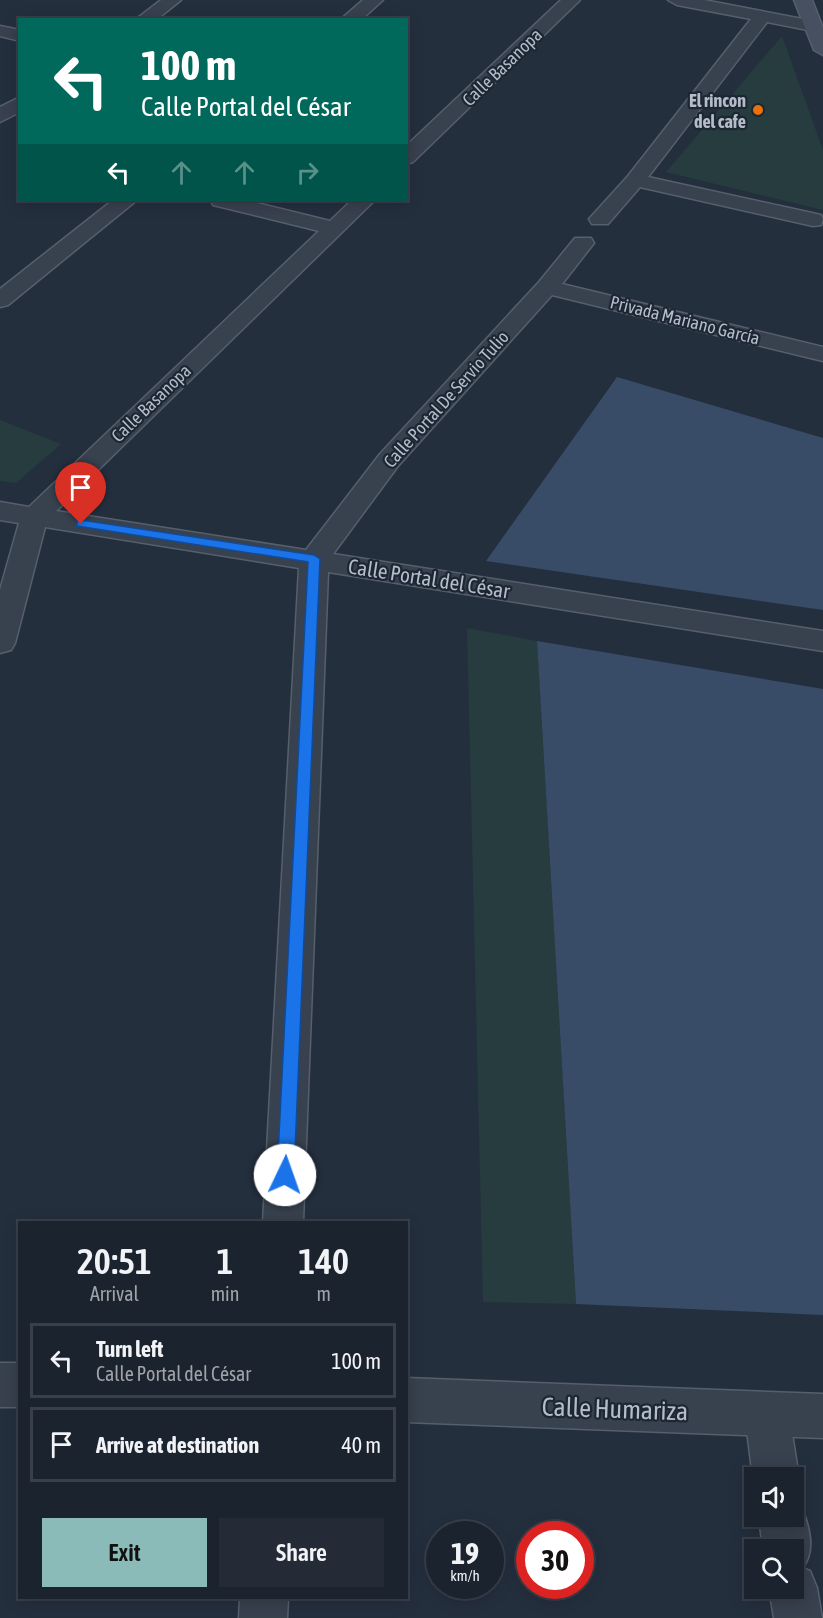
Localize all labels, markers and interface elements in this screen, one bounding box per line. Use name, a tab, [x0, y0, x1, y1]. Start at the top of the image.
street label: Calle Basanopa	[458, 24, 546, 110]
text: 100 m	[141, 41, 236, 89]
icon: left	[42, 42, 120, 120]
place label: El rincon del cafe	[689, 90, 746, 132]
text: Calle Portal del César	[141, 91, 351, 122]
marker: El rincon del cafe	[751, 103, 765, 117]
icon: left	[102, 156, 135, 189]
icon: ahead	[165, 156, 198, 189]
icon: ahead	[228, 156, 261, 189]
icon: right	[291, 156, 324, 189]
street label: Privada Mariano García	[608, 291, 762, 349]
street label: Calle Portal De Servio Tulio	[379, 326, 513, 472]
street label: Calle Basanopa	[107, 360, 195, 446]
pin	[55, 462, 106, 524]
icon: arrive	[64, 471, 97, 504]
street label: Calle Portal del César	[347, 553, 512, 603]
position arrow	[253, 1143, 317, 1207]
text: 20:51	[77, 1240, 152, 1282]
text: 1	[217, 1240, 233, 1282]
text: 140	[298, 1240, 349, 1282]
text: Arrival	[90, 1282, 139, 1305]
text: min	[211, 1282, 239, 1305]
text: m	[316, 1282, 331, 1305]
text: Turn left	[96, 1336, 163, 1362]
icon: left	[45, 1344, 78, 1377]
text: 100 m	[331, 1348, 381, 1374]
text: Calle Portal del César	[96, 1362, 251, 1385]
street label: Calle Humariza	[541, 1391, 689, 1427]
icon: arrive	[45, 1428, 78, 1461]
text: Arrive at destination	[96, 1432, 259, 1458]
text: 40 m	[341, 1432, 381, 1458]
map controls	[744, 1467, 804, 1599]
button: sound	[744, 1467, 804, 1527]
button: Exit	[42, 1518, 207, 1587]
button: Share	[219, 1518, 384, 1587]
speed limit sign: 30	[516, 1521, 594, 1599]
text: 19	[451, 1536, 479, 1570]
button: search	[744, 1539, 804, 1599]
text: km/h	[450, 1567, 480, 1584]

